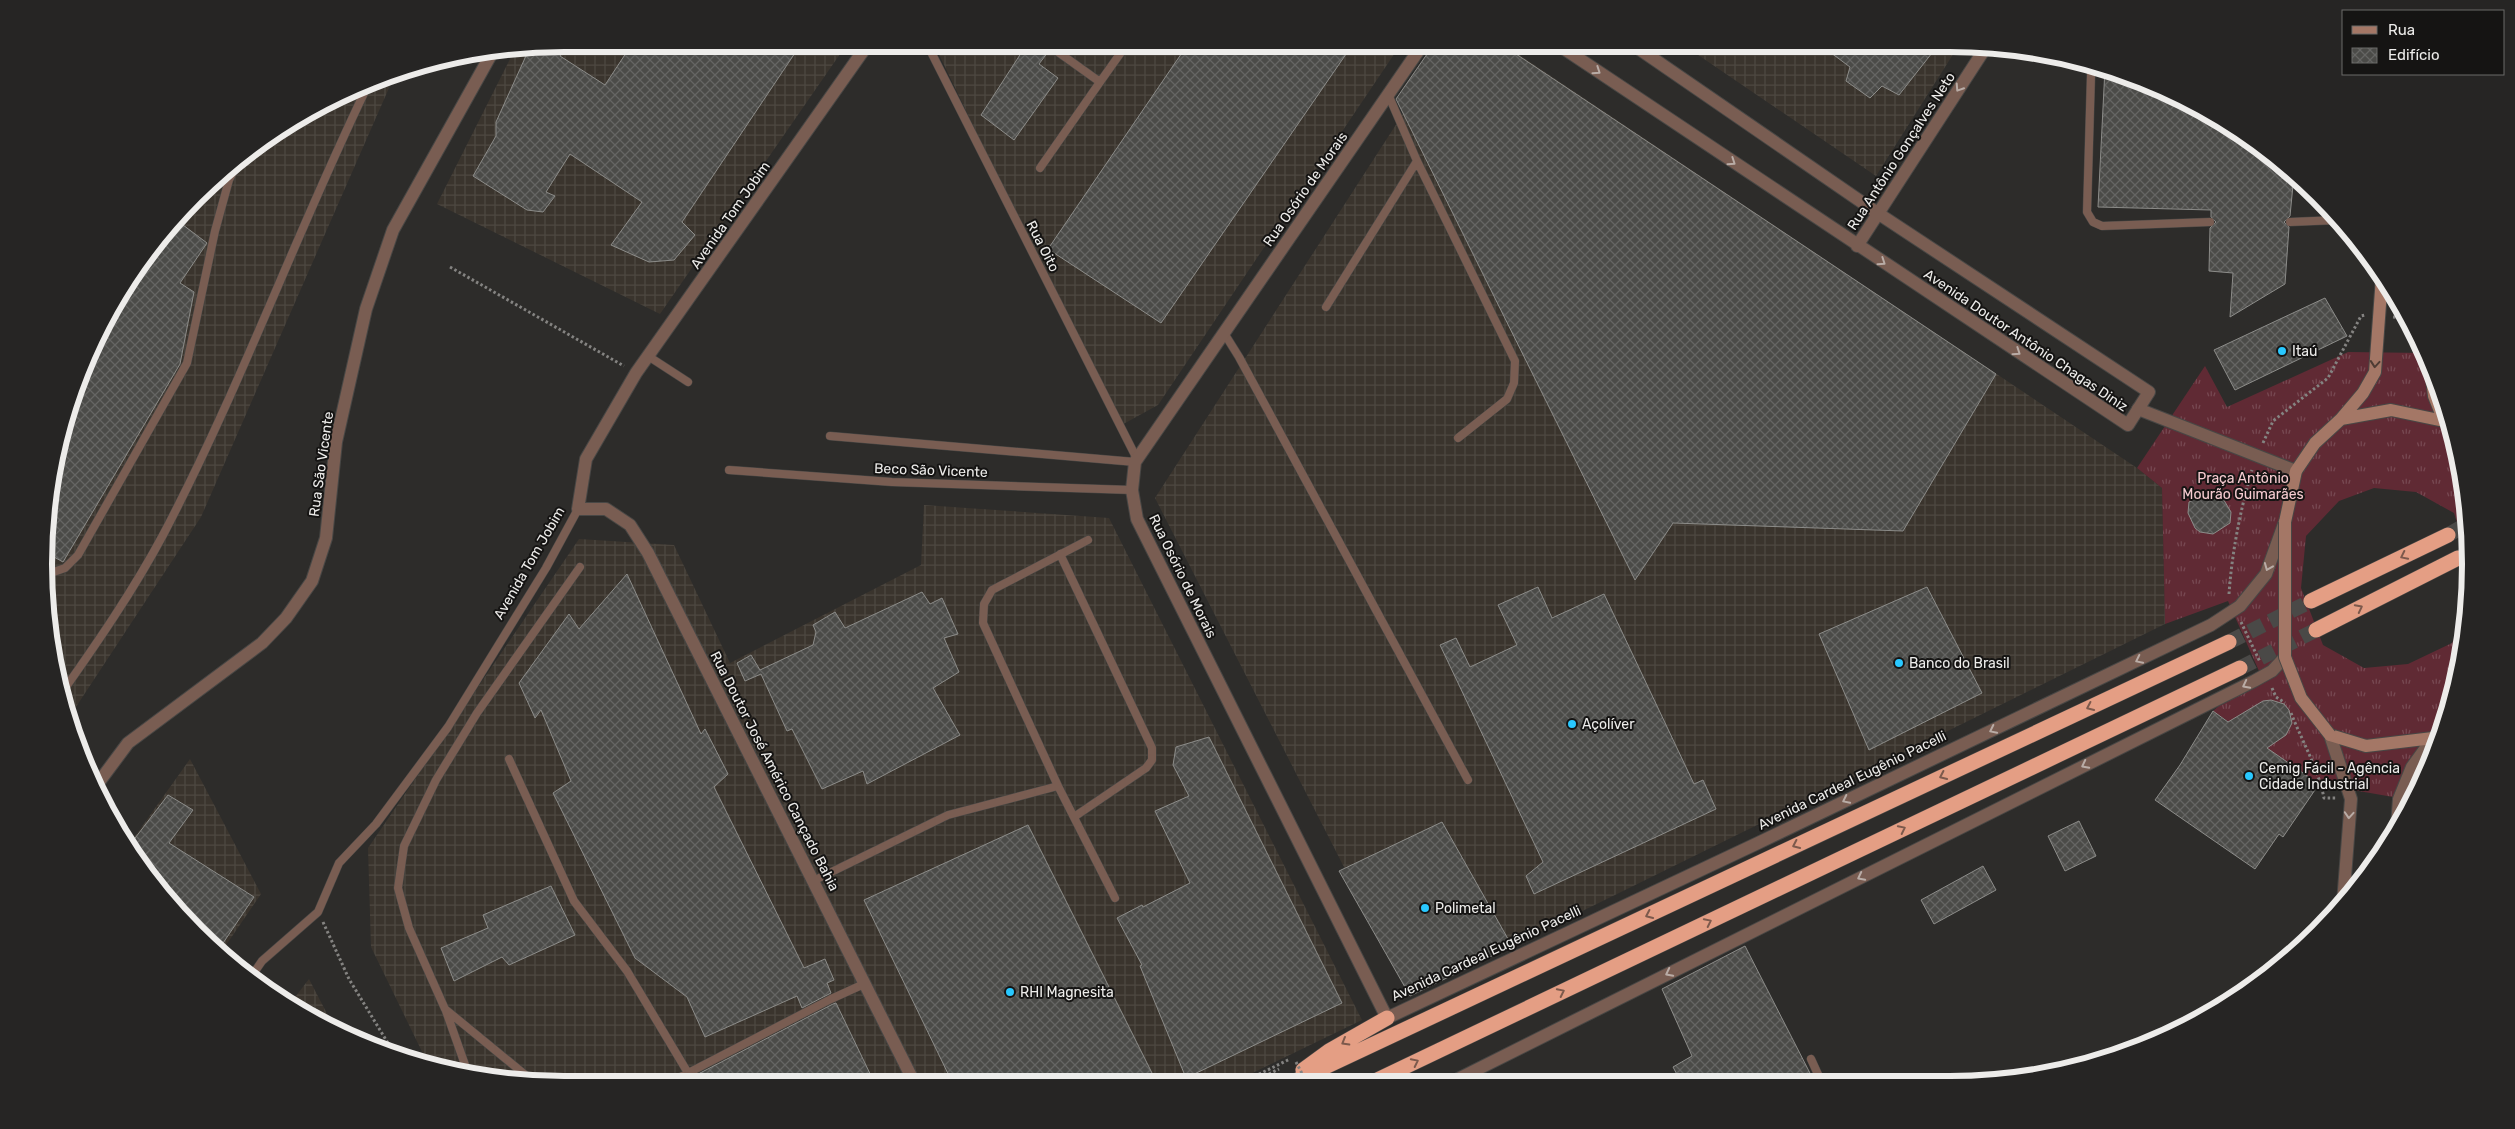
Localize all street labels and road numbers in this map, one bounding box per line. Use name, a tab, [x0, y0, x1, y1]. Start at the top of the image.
street label: Rua Antônio Gonçalves Neto	[1844, 69, 1959, 233]
street label: Rua Osório de Morais	[1260, 129, 1351, 250]
street label: Avenida Tom Jobim	[687, 158, 774, 272]
street label: Rua Oito	[1022, 218, 1063, 275]
street label: Avenida Doutor Antônio Chagas Diniz	[1921, 266, 2131, 415]
street label: Rua São Vicente	[306, 410, 337, 518]
street label: Beco São Vicente	[874, 460, 988, 481]
street label: Avenida Tom Jobim	[490, 504, 569, 623]
street label: Rua Osório de Morais	[1145, 511, 1220, 641]
street label: Rua Doutor José Américo Cançado Bahia	[706, 648, 843, 894]
street label: Avenida Cardeal Eugênio Pacelli	[1755, 727, 1949, 834]
street label: Avenida Cardeal Eugênio Pacelli	[1389, 902, 1584, 1005]

